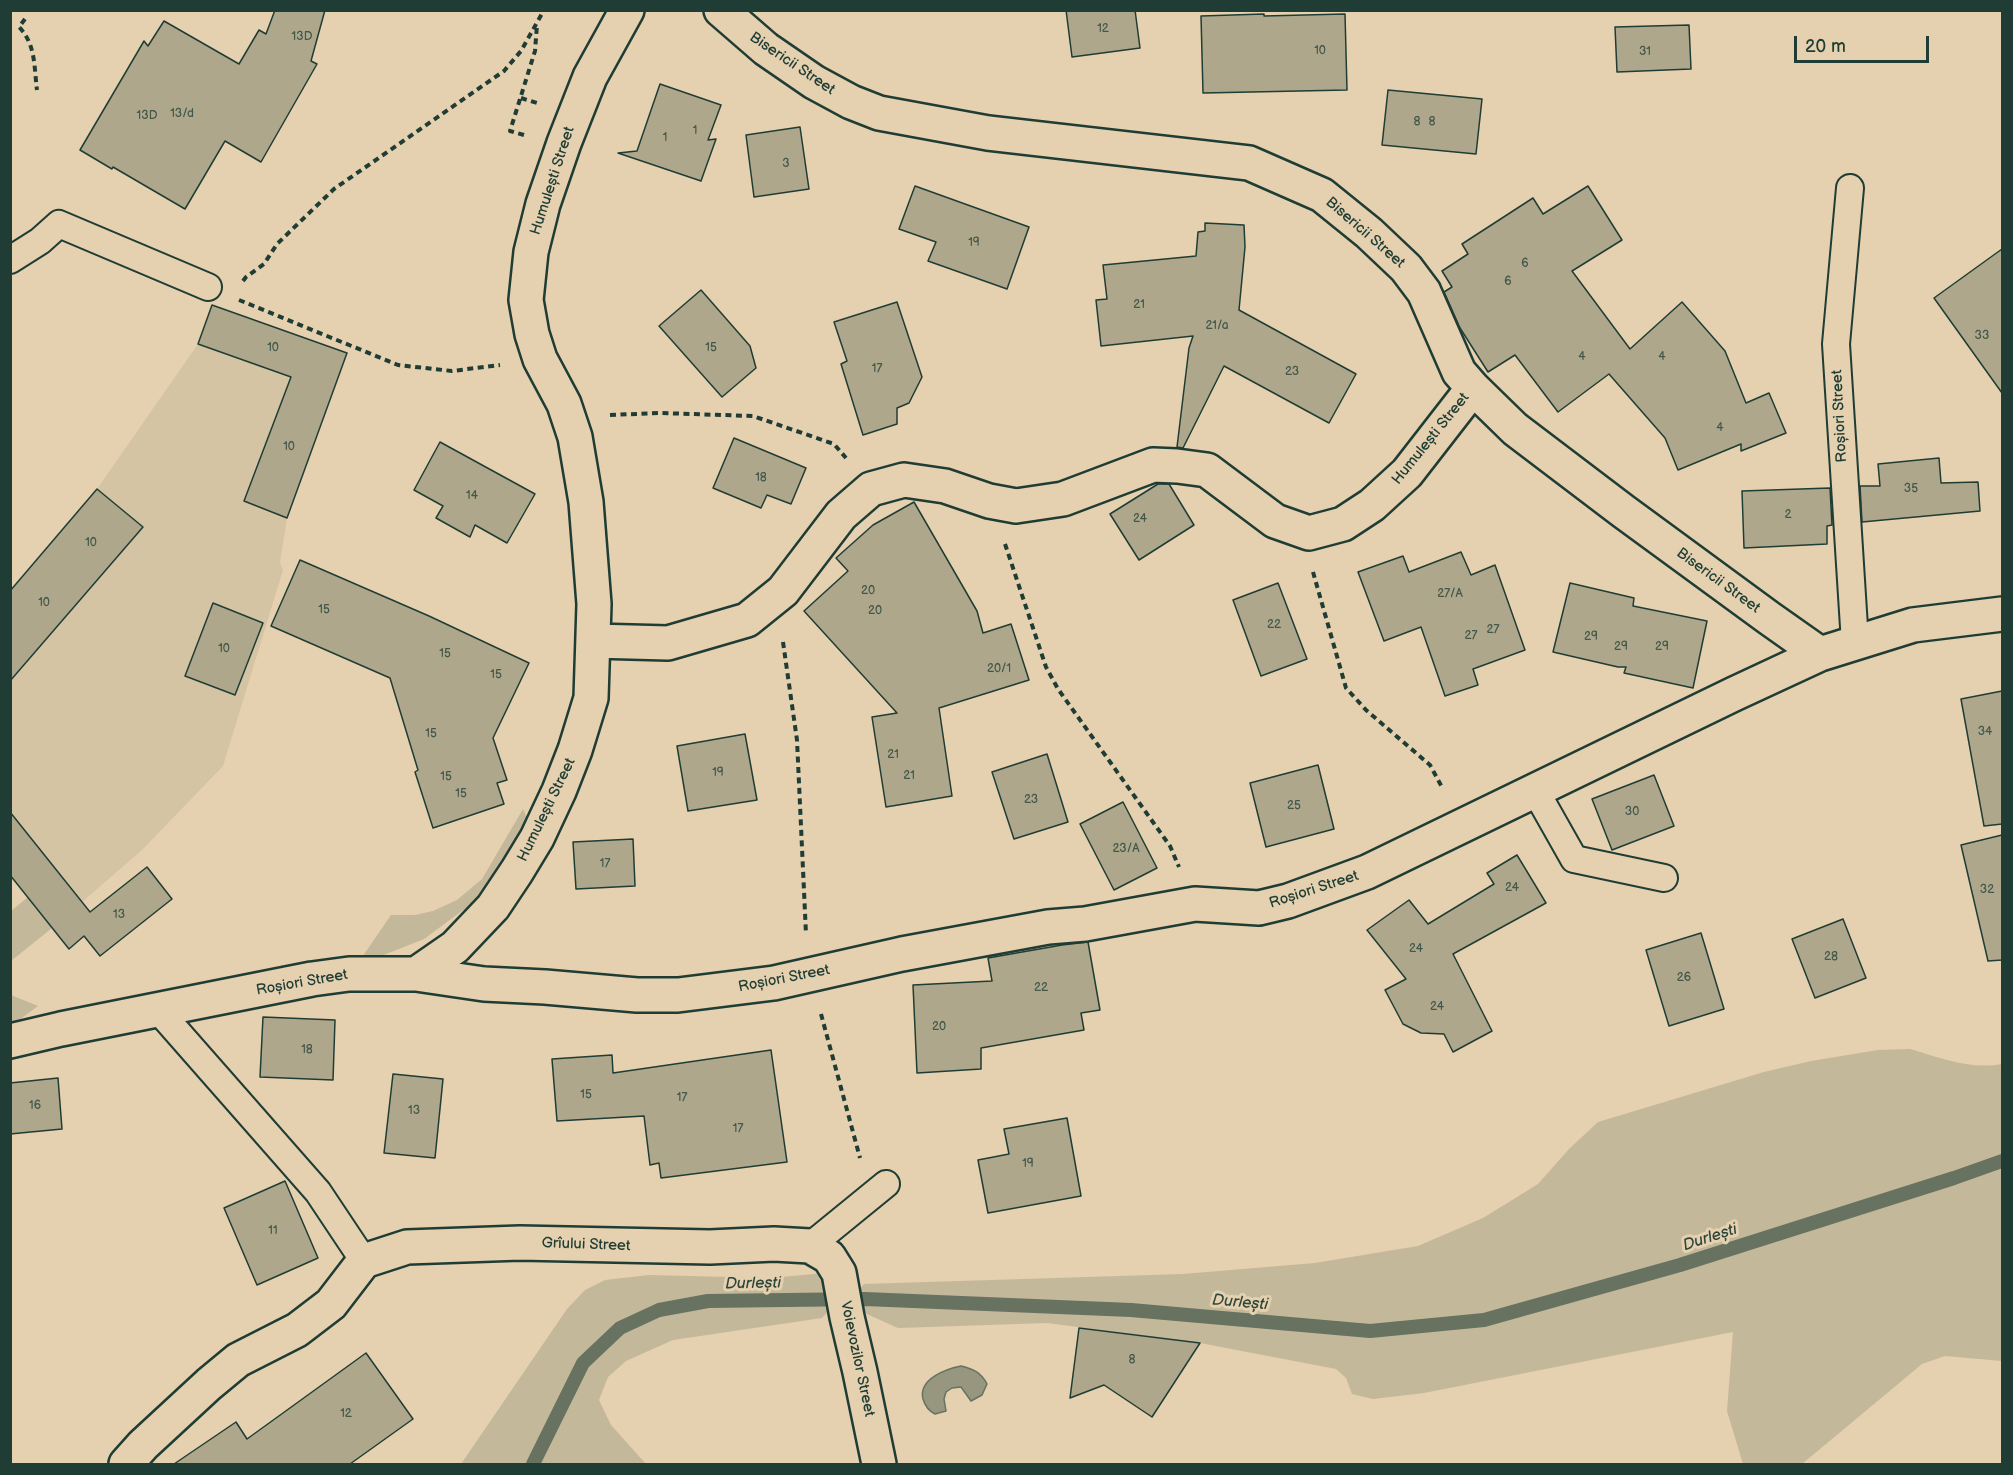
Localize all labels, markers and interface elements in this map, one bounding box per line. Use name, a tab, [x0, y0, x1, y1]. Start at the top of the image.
house number: 12	[1097, 22, 1109, 36]
scale bar	[1797, 24, 1932, 62]
street label: Bisericii Street	[746, 29, 838, 99]
house number: 13D	[292, 30, 312, 44]
text: 20 m	[1805, 36, 1846, 57]
house number: 10	[1314, 44, 1326, 58]
house number: 31	[1639, 45, 1651, 59]
house number: 13/d	[170, 107, 194, 121]
house number: 13D	[137, 109, 157, 123]
house number: 8	[1414, 115, 1420, 129]
house number: 8	[1429, 115, 1435, 129]
house number: 1	[693, 124, 697, 138]
street label: Humulești Street	[527, 125, 579, 237]
house number: 1	[663, 131, 667, 145]
house number: 3	[782, 157, 790, 171]
street label: Bisericii Street	[1322, 194, 1408, 272]
house number: 19	[968, 236, 980, 250]
house number: 6	[1521, 257, 1529, 271]
house number: 6	[1504, 275, 1512, 289]
house number: 21	[1133, 298, 1145, 312]
house number: 21/a	[1205, 319, 1229, 333]
house number: 33	[1975, 329, 1989, 343]
house number: 10	[267, 341, 279, 355]
house number: 15	[705, 341, 717, 355]
house number: 4	[1578, 350, 1586, 364]
house number: 4	[1658, 350, 1666, 364]
house number: 17	[872, 362, 882, 376]
house number: 23	[1285, 365, 1299, 379]
street label: Roșiori Street	[1829, 369, 1851, 463]
street label: Humulești Street	[1388, 389, 1474, 489]
house number: 4	[1716, 421, 1724, 435]
house number: 10	[283, 440, 295, 454]
house number: 18	[755, 471, 767, 485]
house number: 35	[1904, 482, 1918, 496]
house number: 14	[466, 489, 478, 503]
house number: 2	[1784, 508, 1792, 522]
house number: 24	[1133, 512, 1147, 526]
house number: 10	[85, 536, 97, 550]
street label: Bisericii Street	[1673, 545, 1763, 617]
house number: 20	[861, 584, 875, 598]
house number: 27/A	[1437, 587, 1463, 601]
house number: 10	[38, 596, 50, 610]
house number: 15	[318, 603, 330, 617]
house number: 20	[868, 604, 882, 618]
house number: 22	[1267, 618, 1281, 632]
house number: 27	[1487, 623, 1499, 637]
house number: 27	[1465, 629, 1477, 643]
house number: 29	[1584, 630, 1598, 644]
house number: 29	[1614, 640, 1628, 654]
house number: 29	[1655, 640, 1669, 654]
house number: 10	[218, 642, 230, 656]
house number: 15	[439, 647, 451, 661]
house number: 20/1	[987, 662, 1011, 676]
house number: 15	[490, 668, 502, 682]
house number: 34	[1978, 725, 1992, 739]
house number: 15	[425, 727, 437, 741]
house number: 21	[887, 748, 899, 762]
street label: Humulești Street	[514, 755, 580, 865]
house number: 19	[712, 766, 724, 780]
house number: 21	[903, 769, 915, 783]
house number: 15	[440, 770, 452, 784]
house number: 15	[455, 787, 467, 801]
house number: 23	[1024, 793, 1038, 807]
house number: 25	[1287, 799, 1301, 813]
house number: 30	[1625, 805, 1639, 819]
house number: 23/A	[1113, 842, 1139, 856]
house number: 17	[600, 857, 610, 871]
street label: Roșiori Street	[1267, 867, 1361, 913]
house number: 24	[1505, 881, 1519, 895]
house number: 32	[1980, 883, 1994, 897]
house number: 13	[113, 908, 125, 922]
house number: 24	[1409, 942, 1423, 956]
house number: 28	[1824, 950, 1838, 964]
street label: Roșiori Street	[737, 961, 831, 997]
street label: Roșiori Street	[255, 966, 349, 1000]
house number: 26	[1677, 971, 1691, 985]
house number: 22	[1034, 981, 1048, 995]
house number: 24	[1430, 1000, 1444, 1014]
house number: 20	[932, 1020, 946, 1034]
house number: 18	[301, 1043, 313, 1057]
house number: 15	[580, 1088, 592, 1102]
house number: 17	[677, 1091, 687, 1105]
house number: 16	[29, 1099, 41, 1113]
house number: 13	[408, 1104, 420, 1118]
house number: 17	[733, 1122, 743, 1136]
house number: 19	[1022, 1157, 1034, 1171]
water label: Durlești	[1681, 1220, 1739, 1256]
house number: 11	[268, 1224, 278, 1238]
street label: Grîului Street	[541, 1234, 631, 1256]
water label: Durlești	[725, 1274, 781, 1294]
water label: Durlești	[1211, 1291, 1269, 1315]
street label: Voievozilor Street	[836, 1300, 878, 1418]
house number: 8	[1129, 1353, 1135, 1367]
house number: 12	[340, 1407, 352, 1421]

